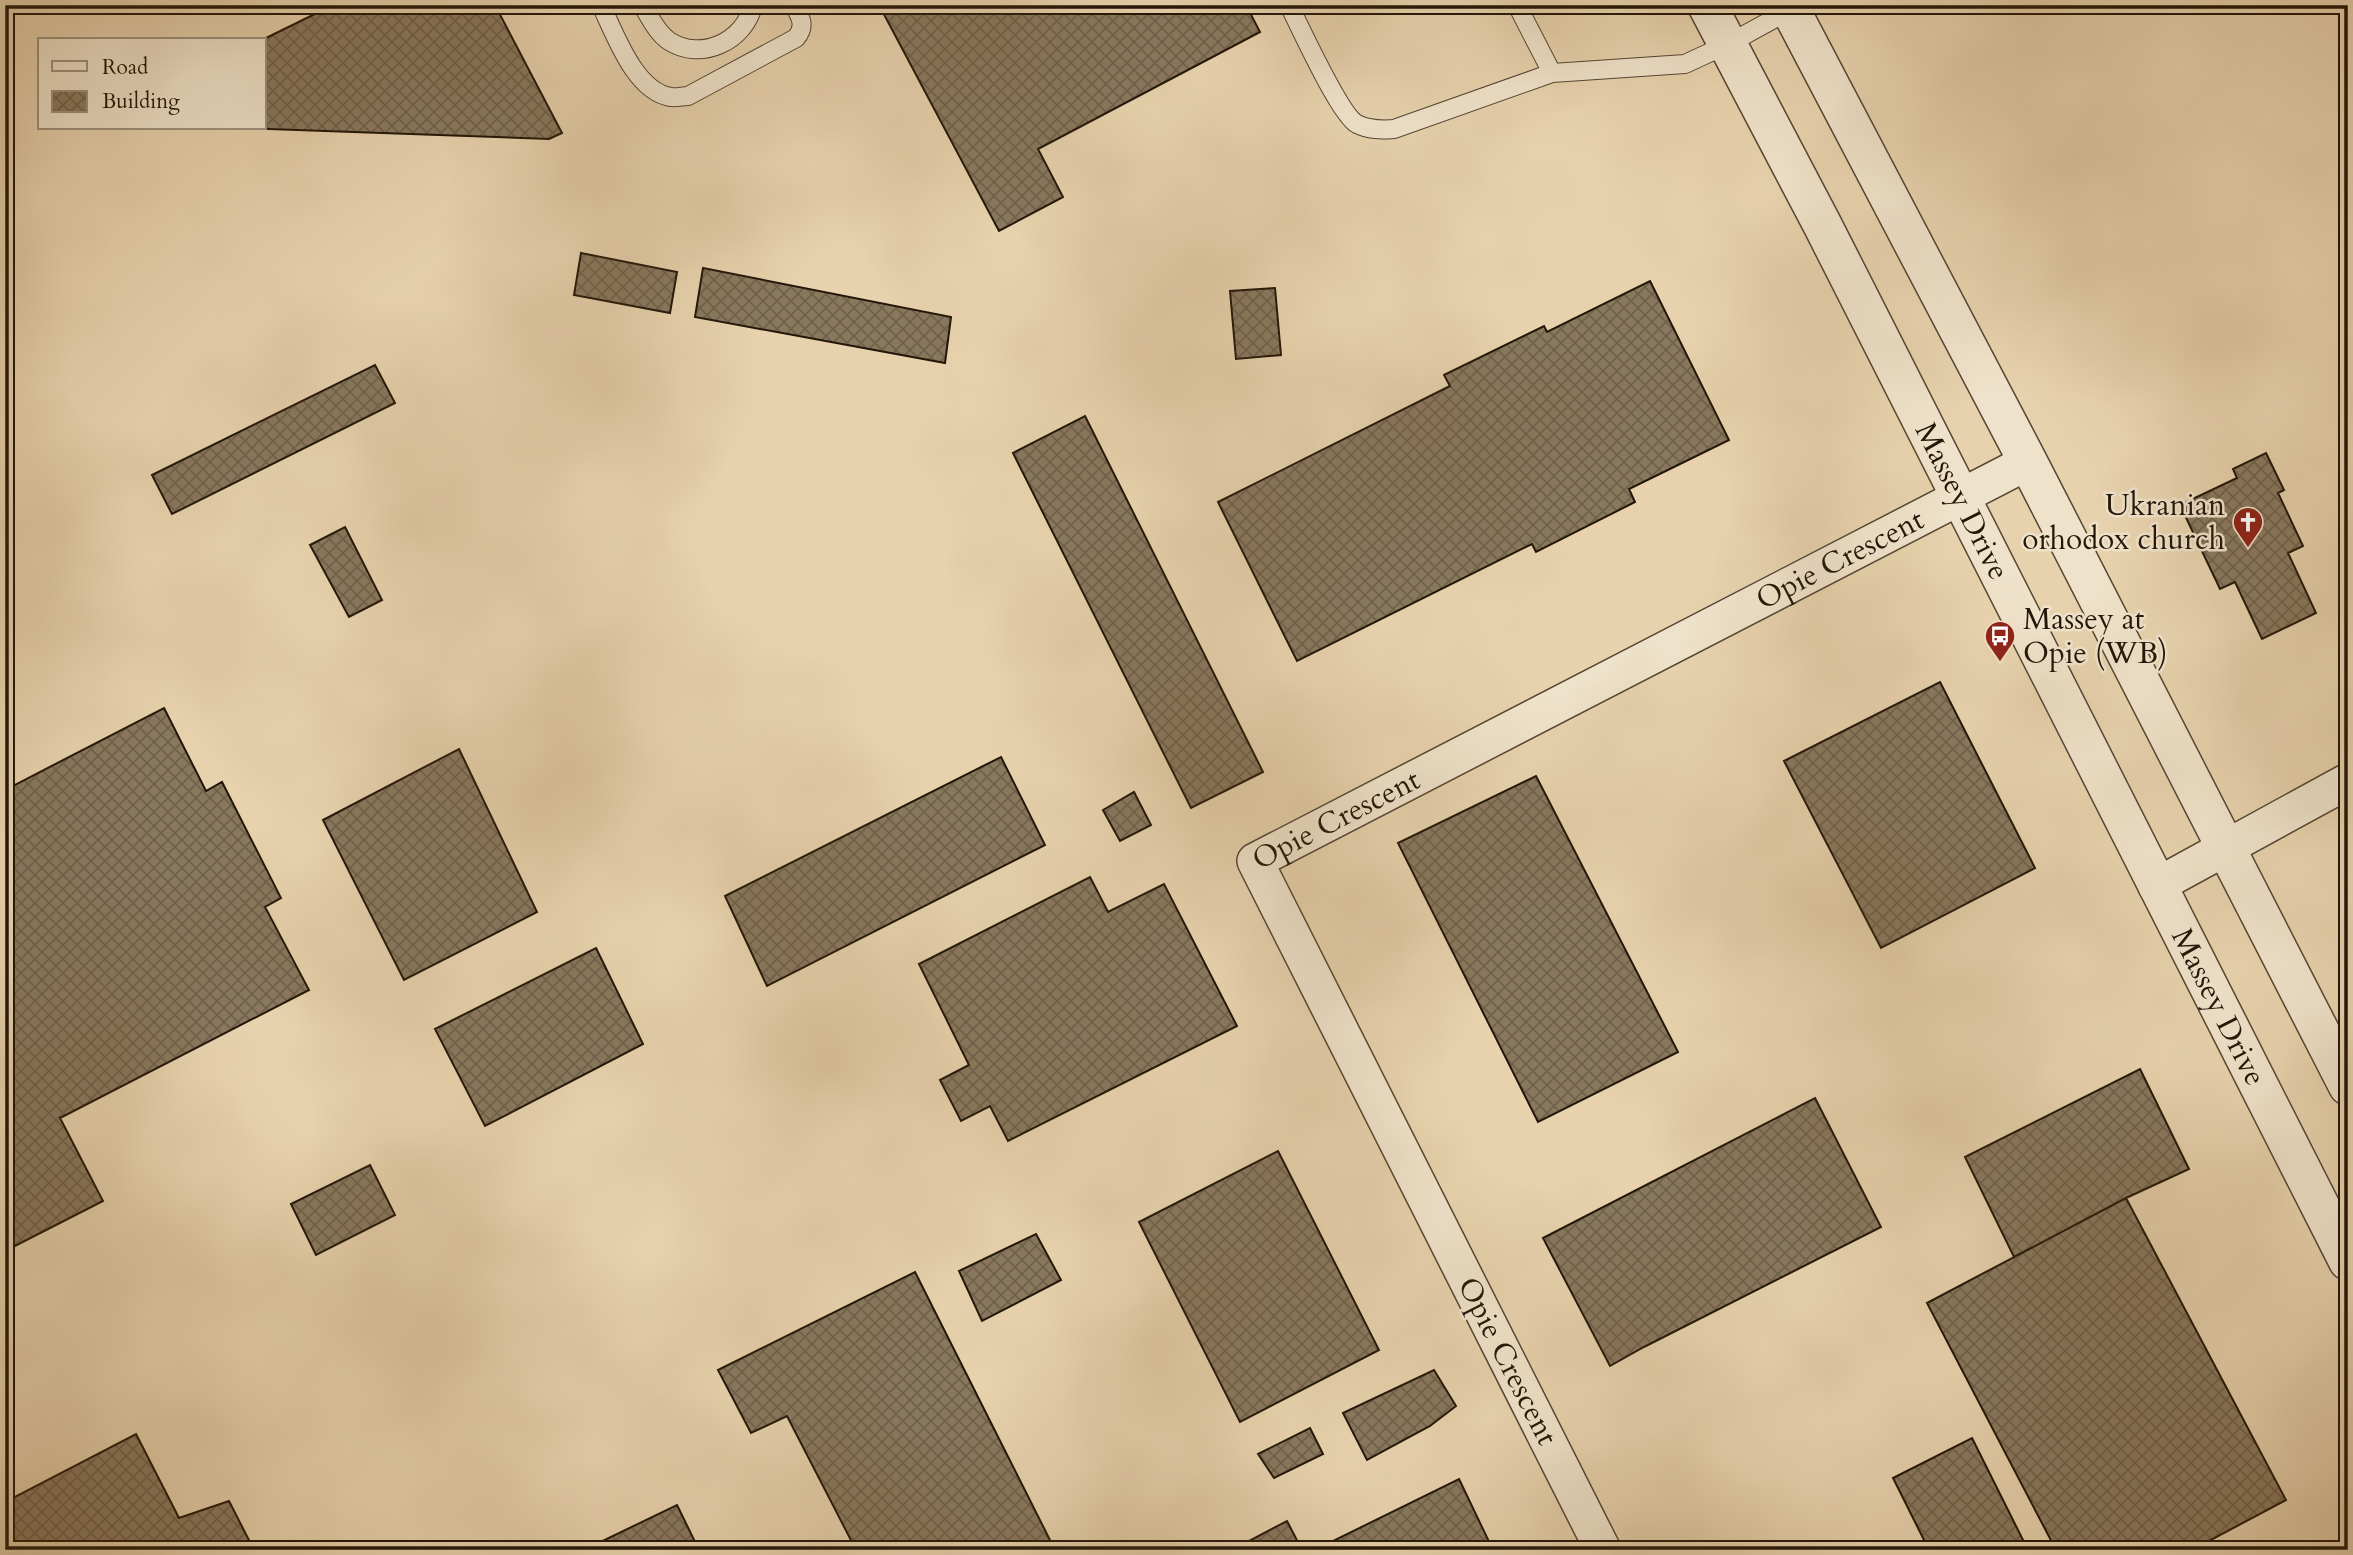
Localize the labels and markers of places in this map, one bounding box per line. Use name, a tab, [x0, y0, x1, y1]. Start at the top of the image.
place label: Ukranian orhodox church	[2022, 485, 2226, 560]
church icon: Ukranian orhodox church	[2231, 505, 2265, 549]
place label: Massey at Opie (WB)	[2023, 599, 2168, 674]
bus stop icon: Massey at Opie (WB)	[1983, 619, 2017, 663]

